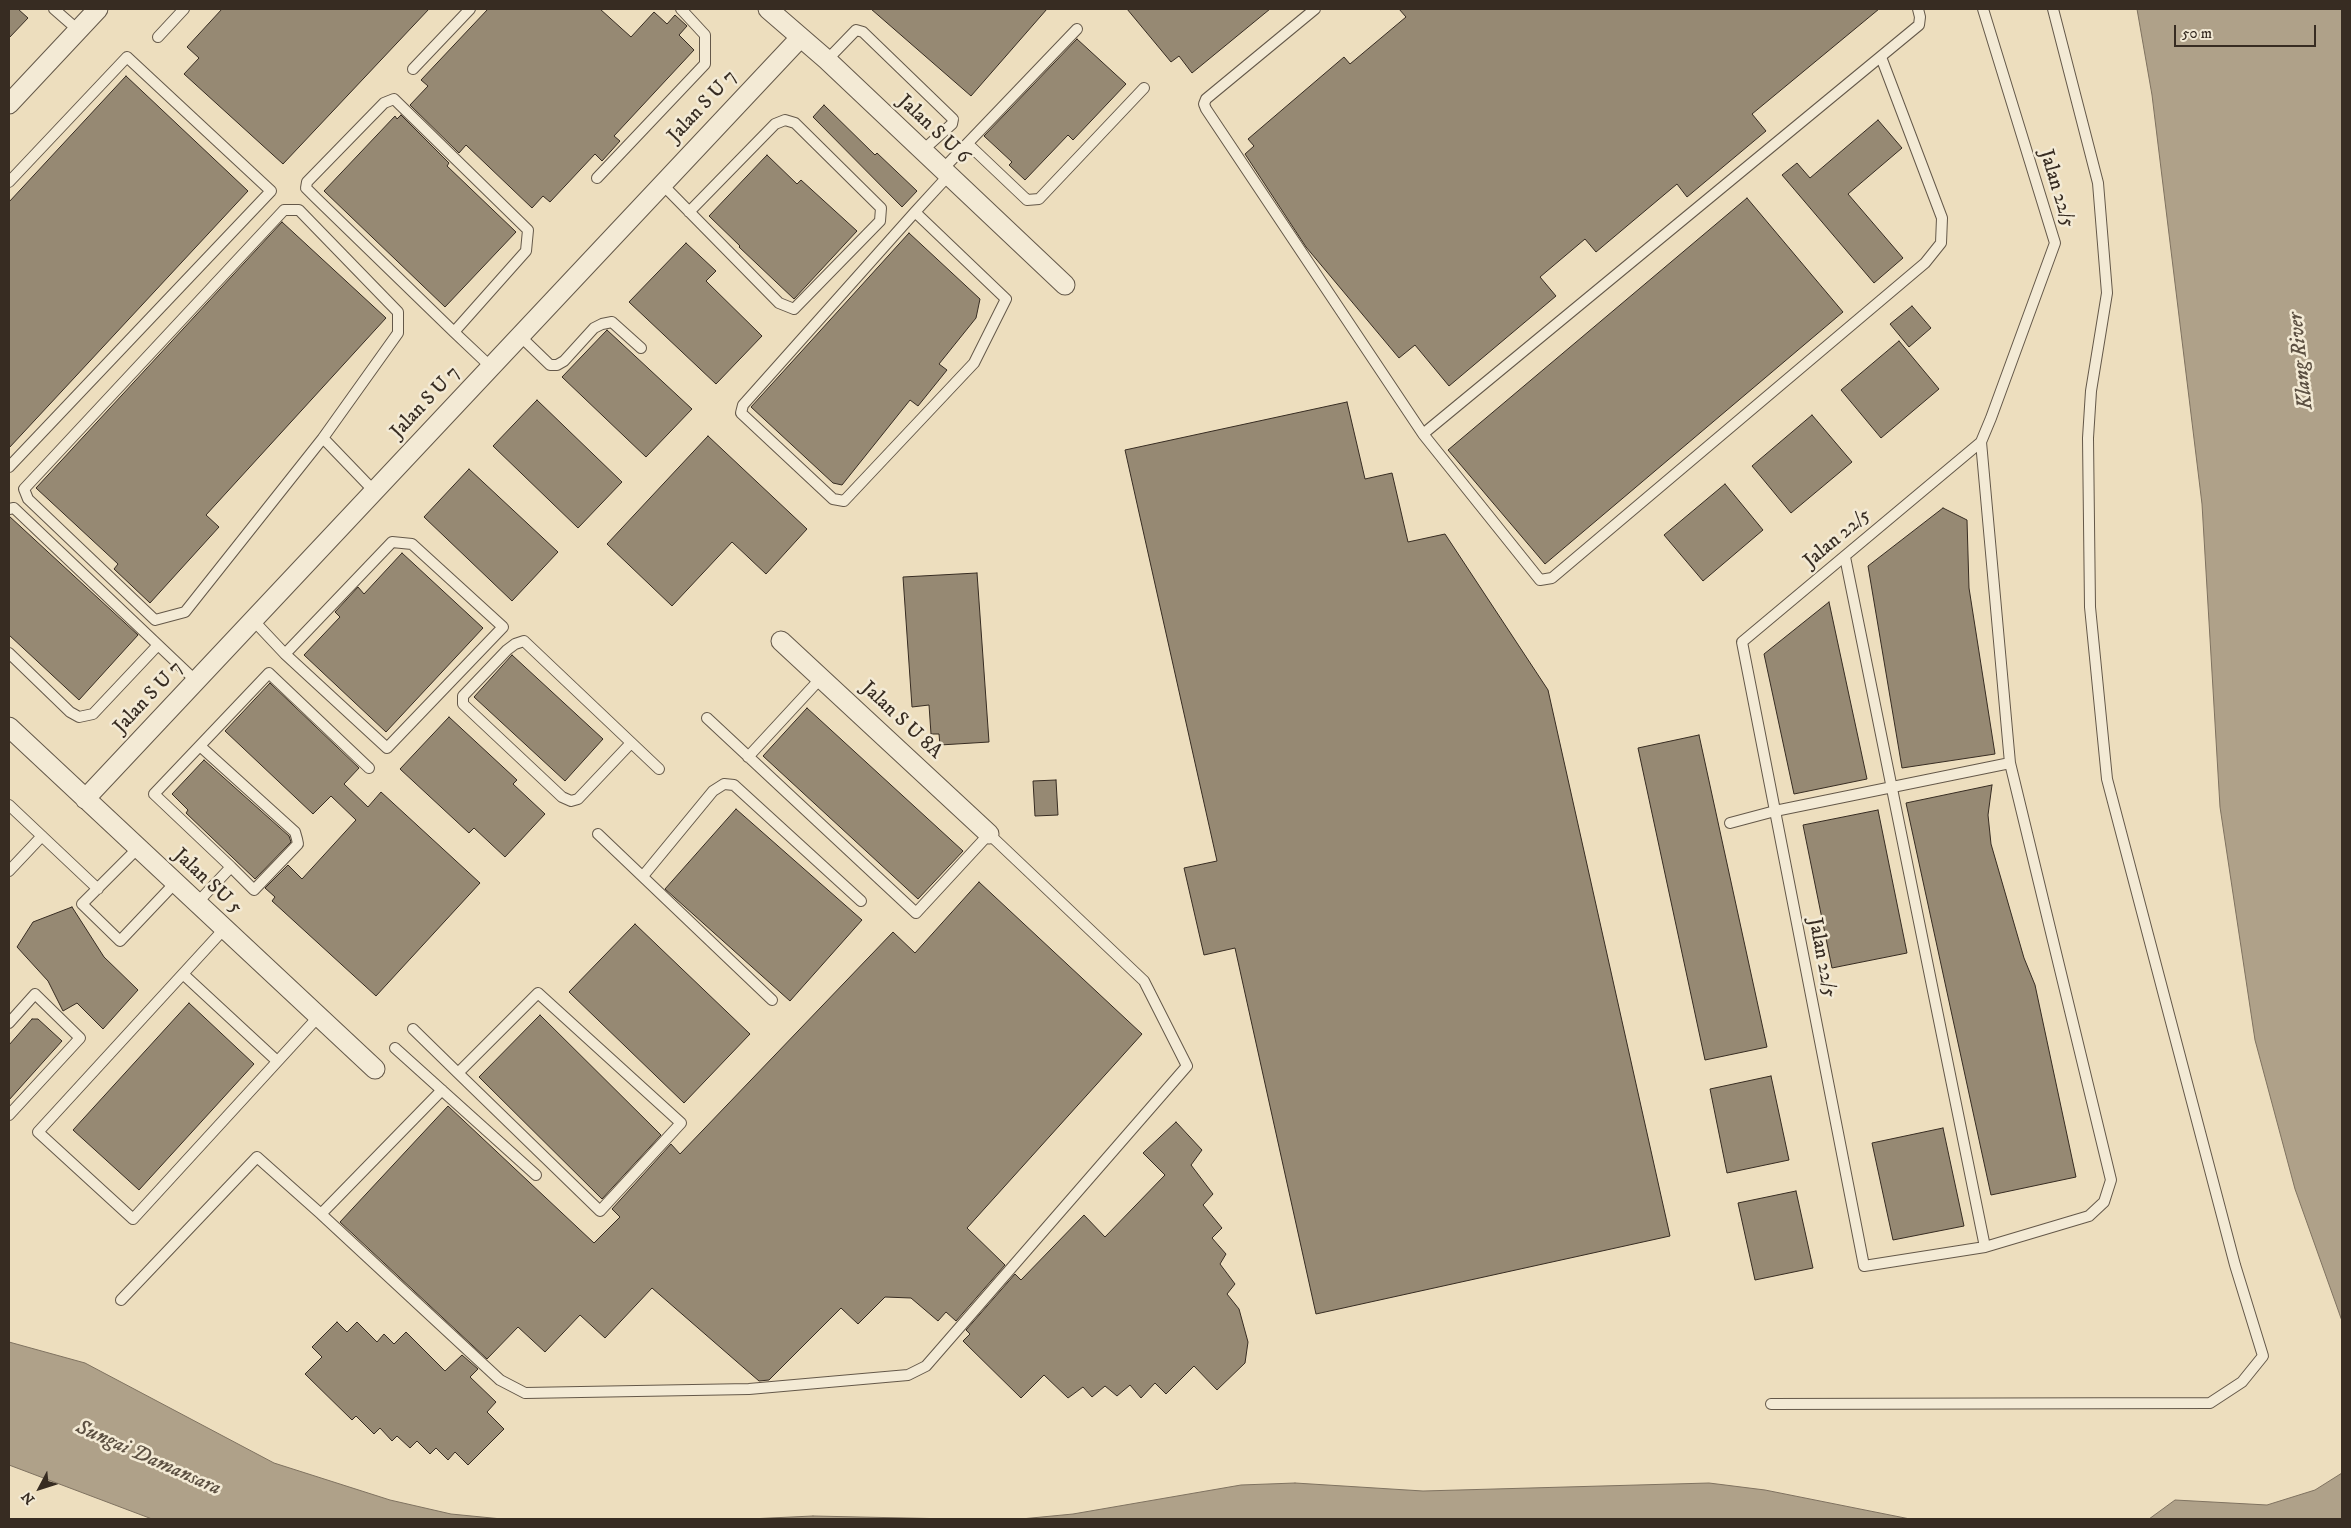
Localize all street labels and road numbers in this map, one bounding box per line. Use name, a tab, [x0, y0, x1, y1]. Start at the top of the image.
street label: Jalan S U 7	[663, 66, 743, 148]
street label: Jalan S U 6	[892, 90, 974, 170]
street label: Jalan 22/5	[2033, 147, 2079, 231]
street label: Jalan S U 7	[386, 362, 466, 444]
street label: Jalan 22/5	[1800, 504, 1876, 574]
street label: Jalan S U 7	[109, 657, 189, 739]
street label: Jalan S U 8A	[855, 677, 947, 765]
street label: Jalan SU 5	[168, 844, 246, 920]
street label: Jalan 22/5	[1802, 916, 1840, 1000]

